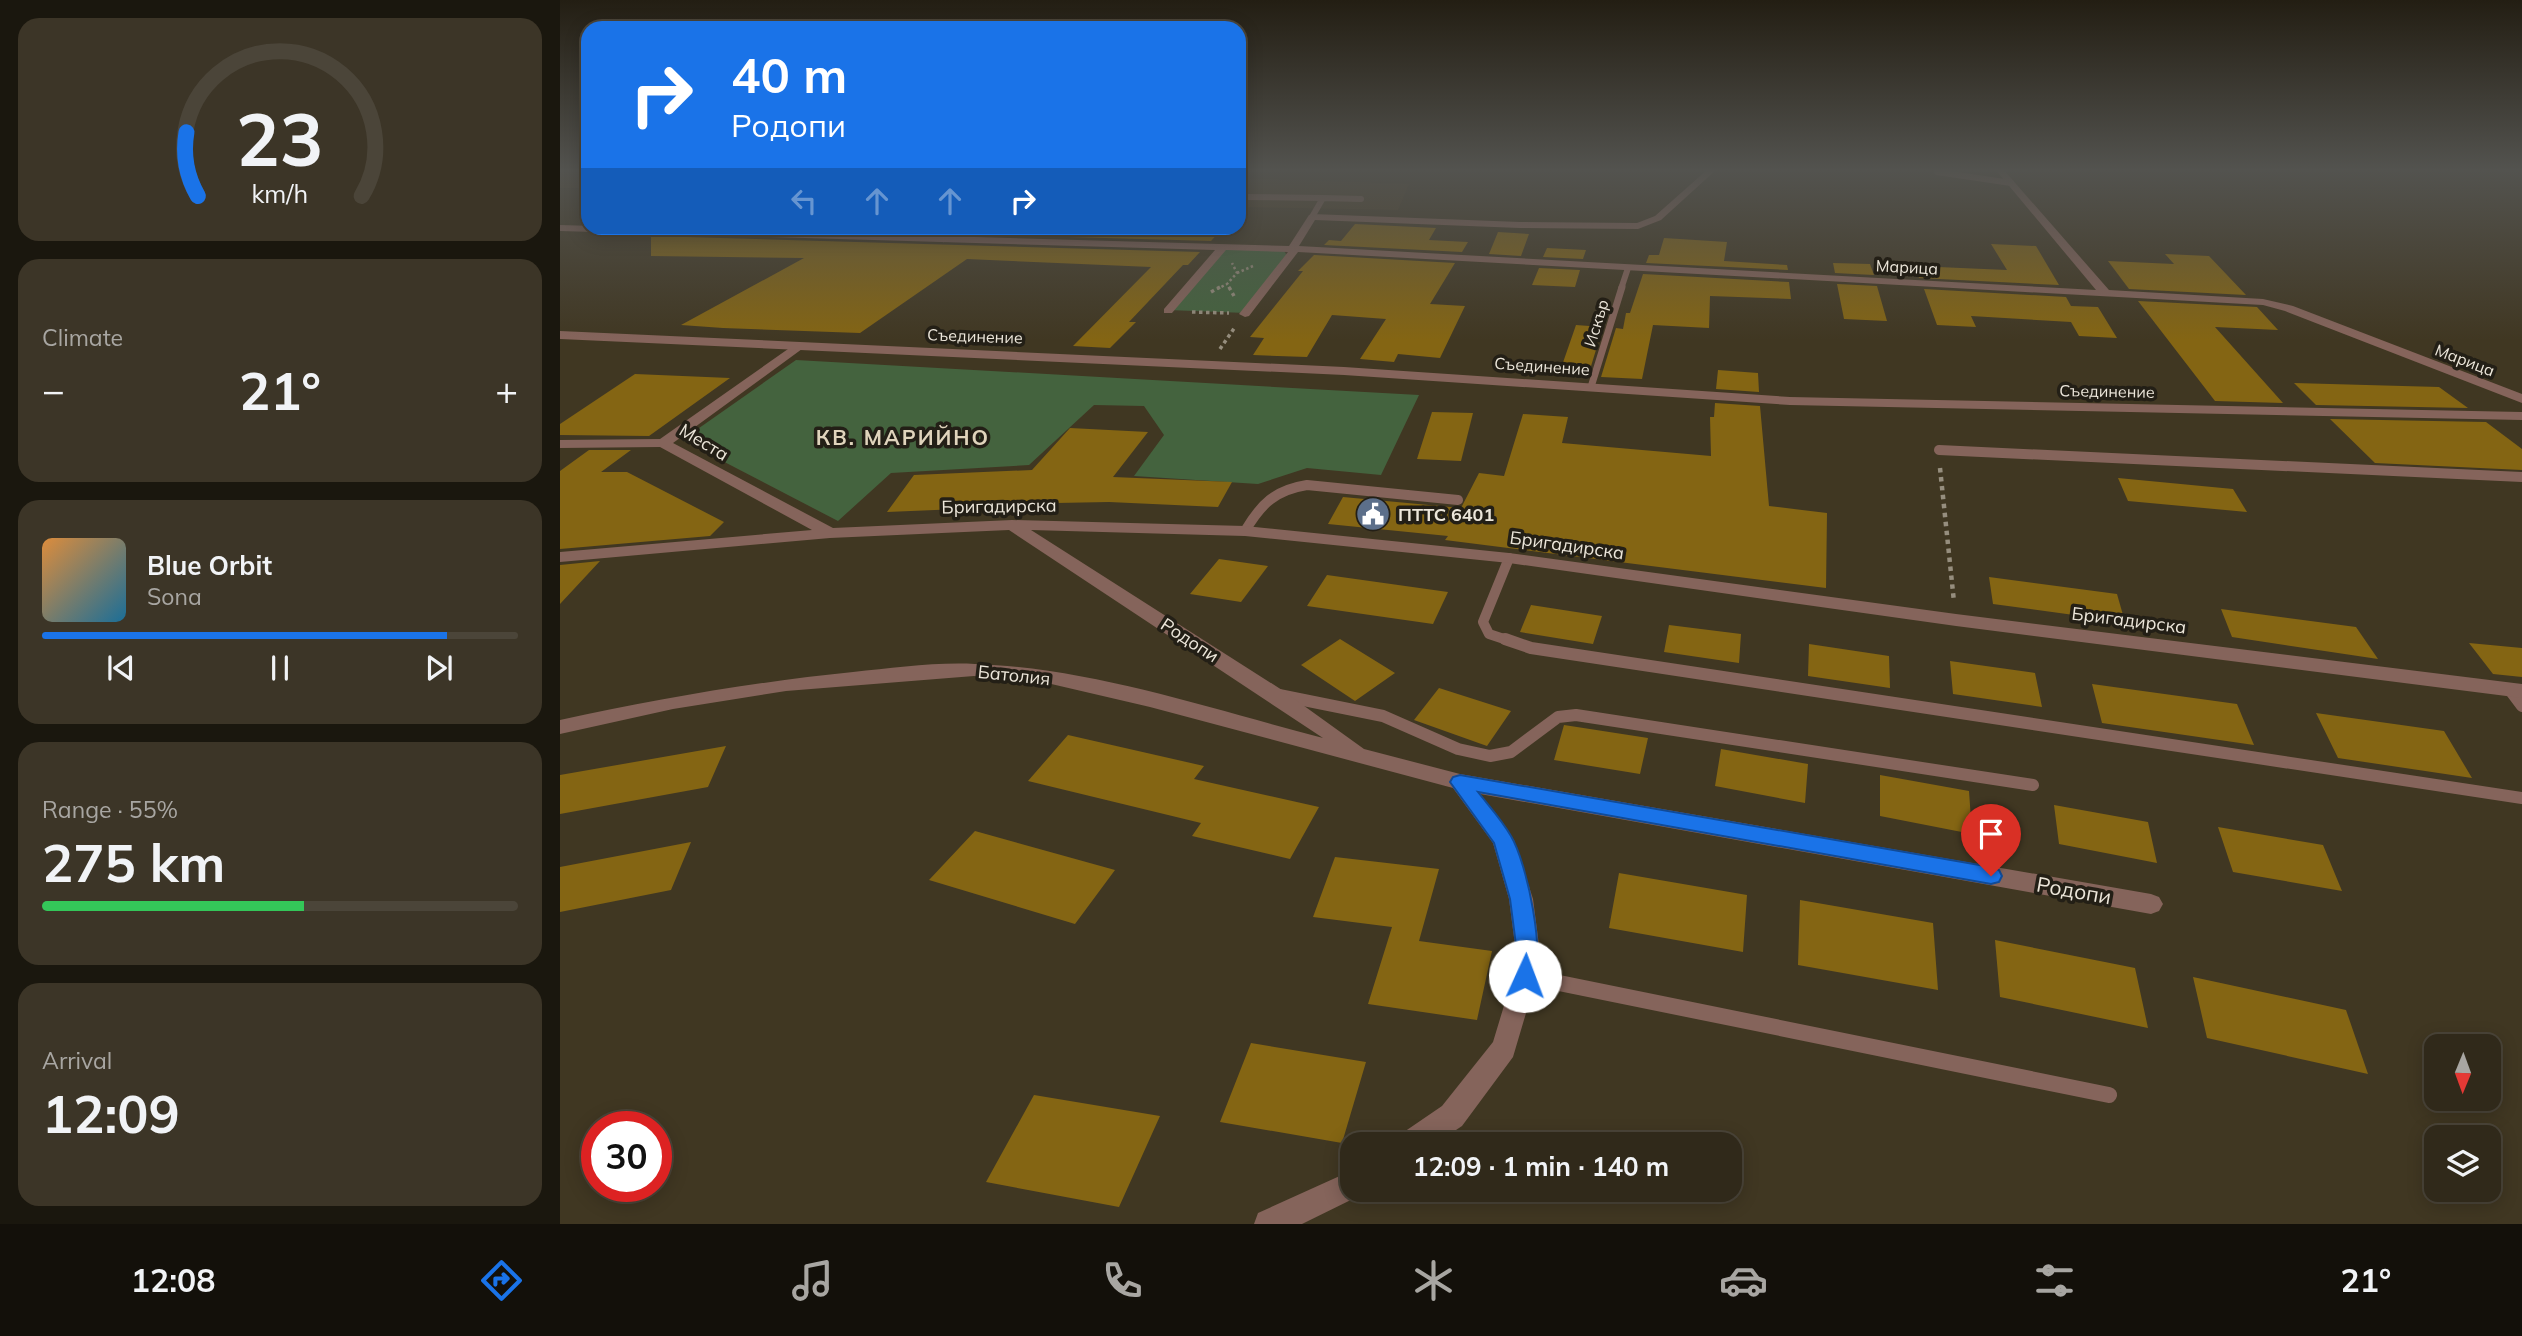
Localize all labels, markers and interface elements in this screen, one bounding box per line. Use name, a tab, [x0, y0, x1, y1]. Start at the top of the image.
text: 40 m	[731, 44, 847, 105]
icon: right	[616, 49, 707, 140]
text: 23	[236, 93, 324, 184]
text: Родопи	[731, 105, 846, 145]
text: km/h	[252, 177, 308, 208]
icon: left	[785, 182, 823, 220]
icon: ahead	[858, 182, 896, 220]
icon: ahead	[931, 182, 969, 220]
icon: right	[1004, 182, 1042, 220]
street label: Марица	[1875, 255, 1939, 279]
street label: Искър	[1579, 297, 1613, 349]
text: Climate	[42, 323, 123, 352]
street label: Съединение	[927, 324, 1023, 348]
street label: Марица	[2432, 339, 2498, 381]
street label: Съединение	[1494, 353, 1590, 379]
text: 21°	[239, 358, 321, 423]
text: −	[42, 366, 65, 414]
text: +	[495, 366, 518, 414]
street label: Съединение	[2059, 380, 2155, 402]
street label: Места	[675, 418, 733, 466]
district label: КВ. МАРИЙНО	[816, 424, 990, 450]
street label: Бригадирска	[941, 493, 1057, 519]
public building icon: ПТТС 6401	[1354, 495, 1392, 533]
place label: ПТТС 6401	[1398, 503, 1494, 526]
street label: Бригадирска	[1508, 526, 1626, 564]
text: Blue Orbit	[147, 549, 272, 582]
text: Sona	[147, 582, 202, 611]
street label: Бригадирска	[2070, 602, 2188, 638]
street label: Родопи	[1157, 613, 1223, 667]
icon: previous	[102, 649, 140, 687]
icon: pause	[261, 649, 299, 687]
icon: next	[420, 649, 458, 687]
street label: Батолия	[977, 660, 1051, 690]
text: Range · 55%	[42, 795, 178, 824]
pin	[1961, 804, 2021, 876]
icon: arrive	[1972, 815, 2010, 853]
text: 275 km	[42, 830, 225, 895]
street label: Родопи	[2035, 871, 2113, 909]
position arrow	[1488, 939, 1562, 1013]
north arrow	[2424, 1034, 2501, 1111]
map controls	[2424, 1034, 2501, 1202]
text: Arrival	[42, 1046, 112, 1075]
text: 12:09	[42, 1081, 180, 1146]
speed limit sign: 30	[581, 1111, 672, 1202]
button: layers	[2424, 1125, 2501, 1202]
text: 12:09 · 1 min · 140 m	[1413, 1150, 1669, 1183]
icon: directions	[477, 1256, 526, 1305]
icon: music	[788, 1256, 837, 1305]
icon: phone	[1098, 1256, 1147, 1305]
icon: climate	[1409, 1256, 1458, 1305]
icon: car	[1719, 1256, 1768, 1305]
icon: filters	[2030, 1256, 2079, 1305]
text: 12:08	[131, 1260, 216, 1300]
text: 21°	[2341, 1260, 2391, 1300]

